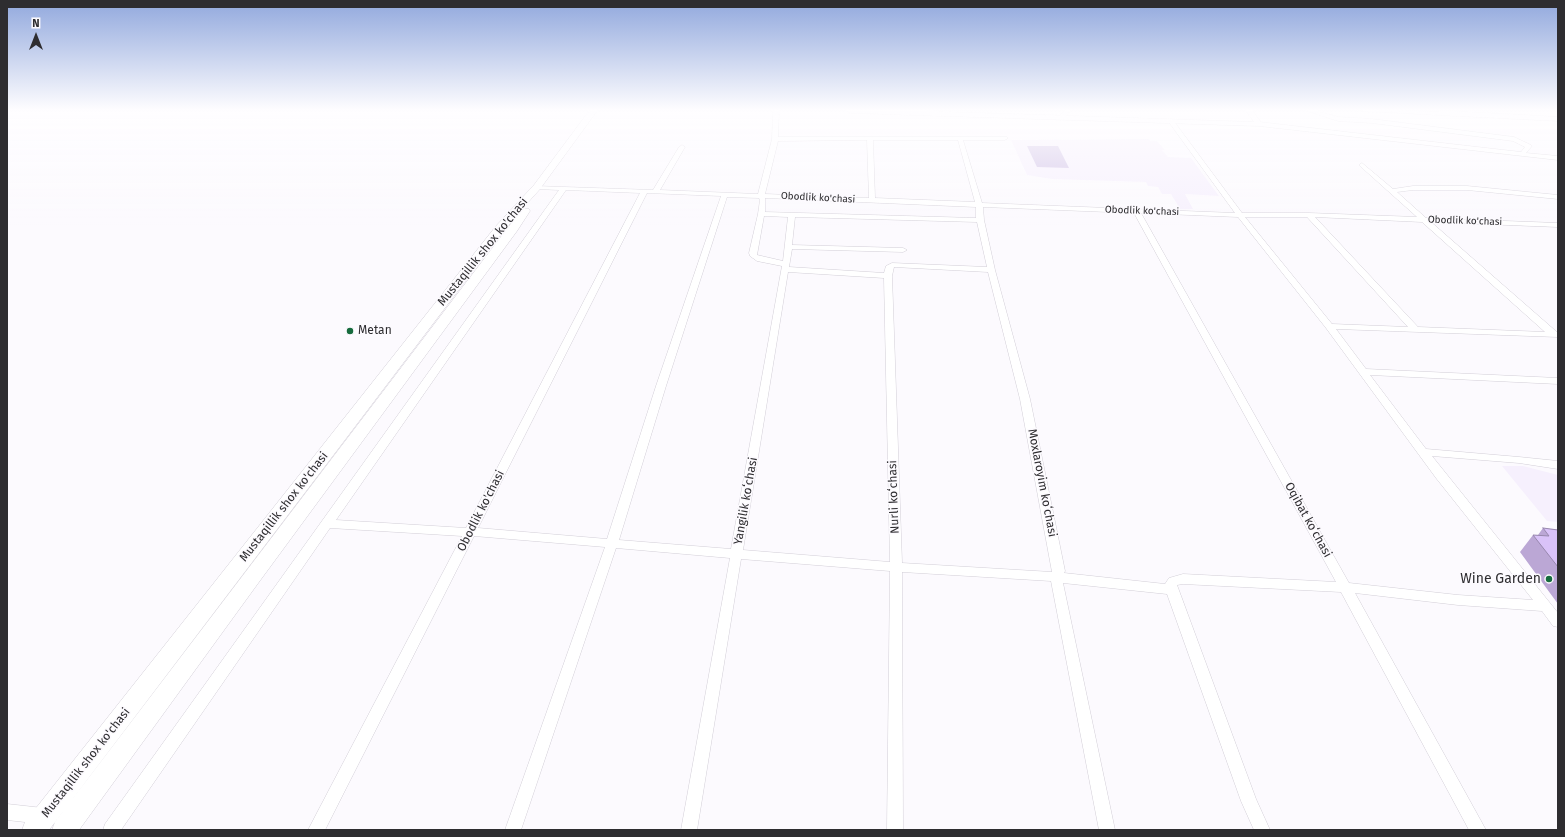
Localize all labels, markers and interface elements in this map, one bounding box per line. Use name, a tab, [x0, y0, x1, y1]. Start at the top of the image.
north arrow	[16, 16, 56, 56]
text: N	[32, 17, 40, 30]
street label: Obodlik ko'chasi	[780, 190, 856, 206]
street label: Mustaqillik shox ko'chasi	[435, 195, 531, 309]
street label: Obodlik ko'chasi	[1105, 204, 1179, 218]
street label: Obodlik ko'chasi	[1428, 214, 1502, 228]
place label: Metan	[358, 324, 392, 338]
marker: Metan	[345, 326, 355, 336]
street label: Moxlaroyim koʻchasi	[1024, 428, 1060, 538]
street label: Mustaqillik shox ko'chasi	[237, 449, 331, 565]
street label: Yangilik koʻchasi	[731, 456, 761, 546]
street label: Nurli koʻchasi	[886, 460, 902, 534]
street label: Obodlik ko'chasi	[454, 468, 508, 554]
street label: Oqibat koʻchasi	[1281, 480, 1335, 560]
place label: Wine Garden	[1460, 571, 1541, 587]
marker: Wine Garden	[1544, 574, 1554, 584]
street label: Mustaqillik shox ko'chasi	[39, 705, 133, 821]

